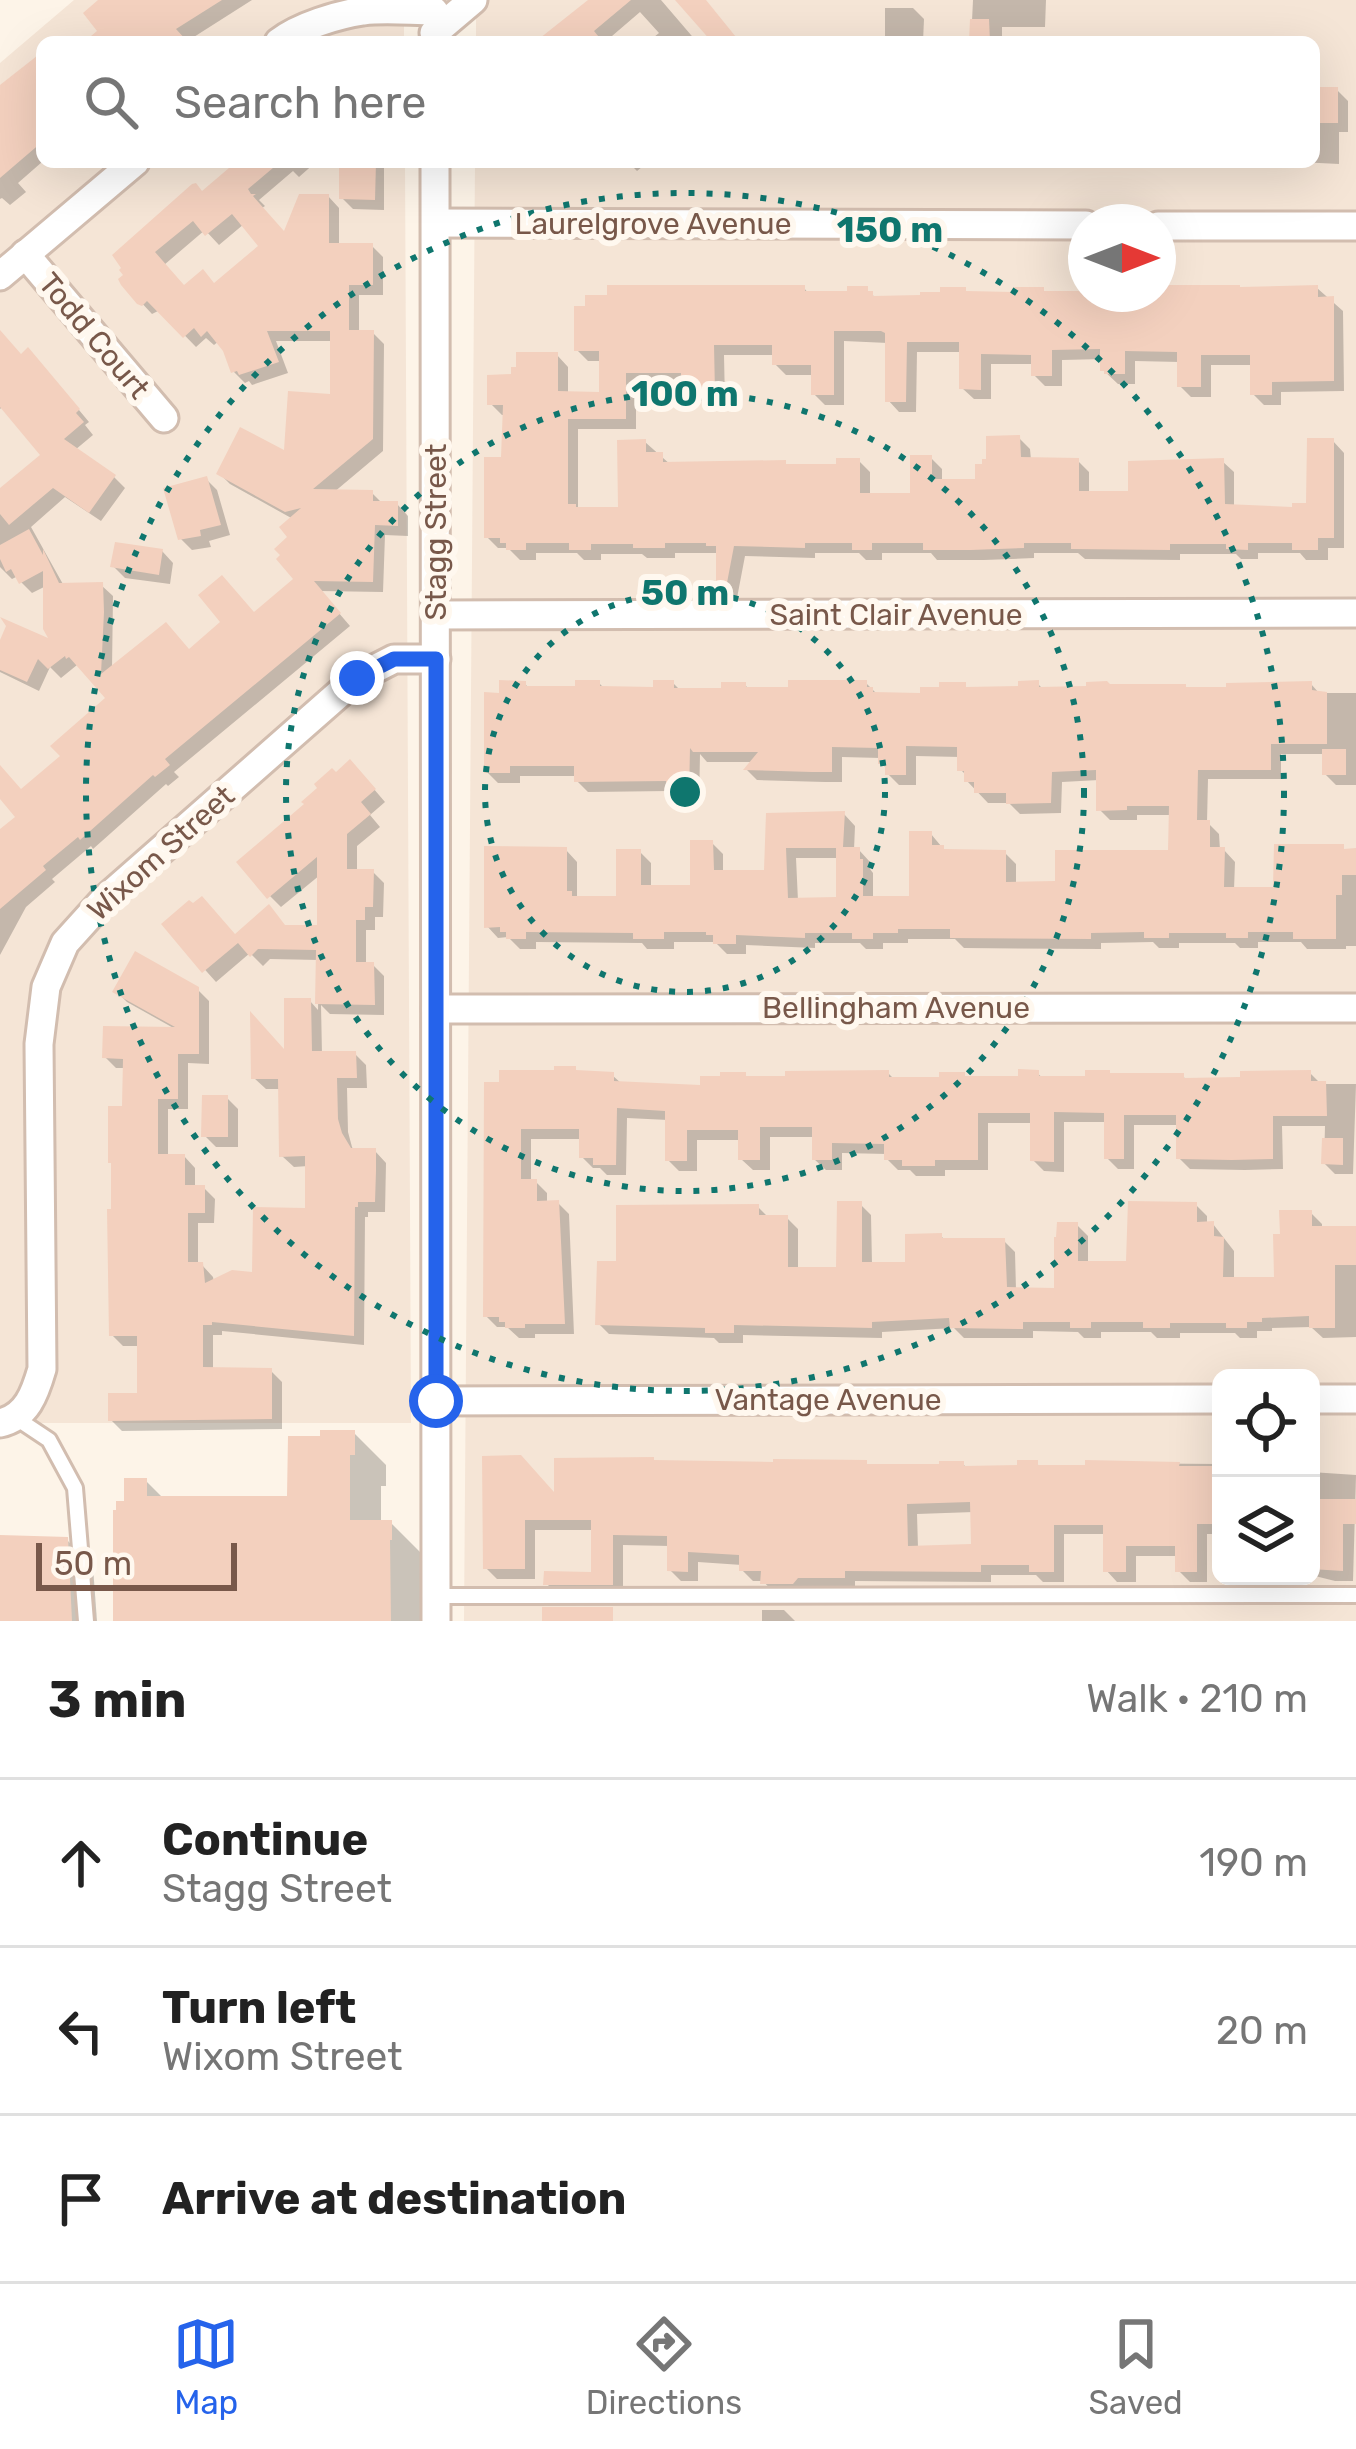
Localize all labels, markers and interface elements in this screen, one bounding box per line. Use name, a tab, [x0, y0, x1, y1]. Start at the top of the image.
search box	[36, 36, 1320, 168]
icon: search	[78, 69, 144, 135]
text: Search here	[174, 76, 426, 129]
north arrow	[1068, 204, 1176, 312]
street label: Laurelgrove Avenue	[515, 206, 791, 242]
text: 150 m	[837, 208, 943, 251]
street label: Todd Court	[31, 266, 157, 406]
text: 100 m	[631, 372, 739, 415]
street label: Stagg Street	[418, 443, 454, 620]
text: 50 m	[641, 571, 729, 614]
street label: Saint Clair Avenue	[770, 597, 1022, 633]
route end	[330, 651, 384, 705]
centre of rings	[664, 771, 706, 813]
street label: Wixom Street	[80, 778, 242, 928]
street label: Bellingham Avenue	[762, 990, 1030, 1026]
map controls	[1212, 1369, 1320, 1585]
button: locate	[1212, 1369, 1320, 1477]
route start	[409, 1374, 463, 1428]
street label: Vantage Avenue	[714, 1382, 942, 1418]
button: layers	[1212, 1477, 1320, 1585]
scale bar	[36, 1537, 237, 1590]
text: 50 m	[54, 1544, 132, 1583]
text: 3 min	[48, 1669, 187, 1730]
text: Walk · 210 m	[1086, 1676, 1308, 1722]
text: Continue	[162, 1813, 368, 1866]
icon: ahead	[48, 1830, 114, 1896]
text: 190 m	[1199, 1840, 1308, 1886]
text: Stagg Street	[162, 1866, 392, 1912]
text: Turn left	[162, 1981, 356, 2034]
icon: left	[48, 1998, 114, 2064]
text: 20 m	[1216, 2008, 1308, 2054]
text: Wixom Street	[162, 2034, 403, 2080]
icon: arrive	[48, 2166, 114, 2232]
text: Arrive at destination	[162, 2172, 627, 2225]
tab: Map	[173, 2311, 239, 2422]
tab: Directions	[586, 2311, 742, 2422]
tab: Saved	[1089, 2311, 1183, 2422]

